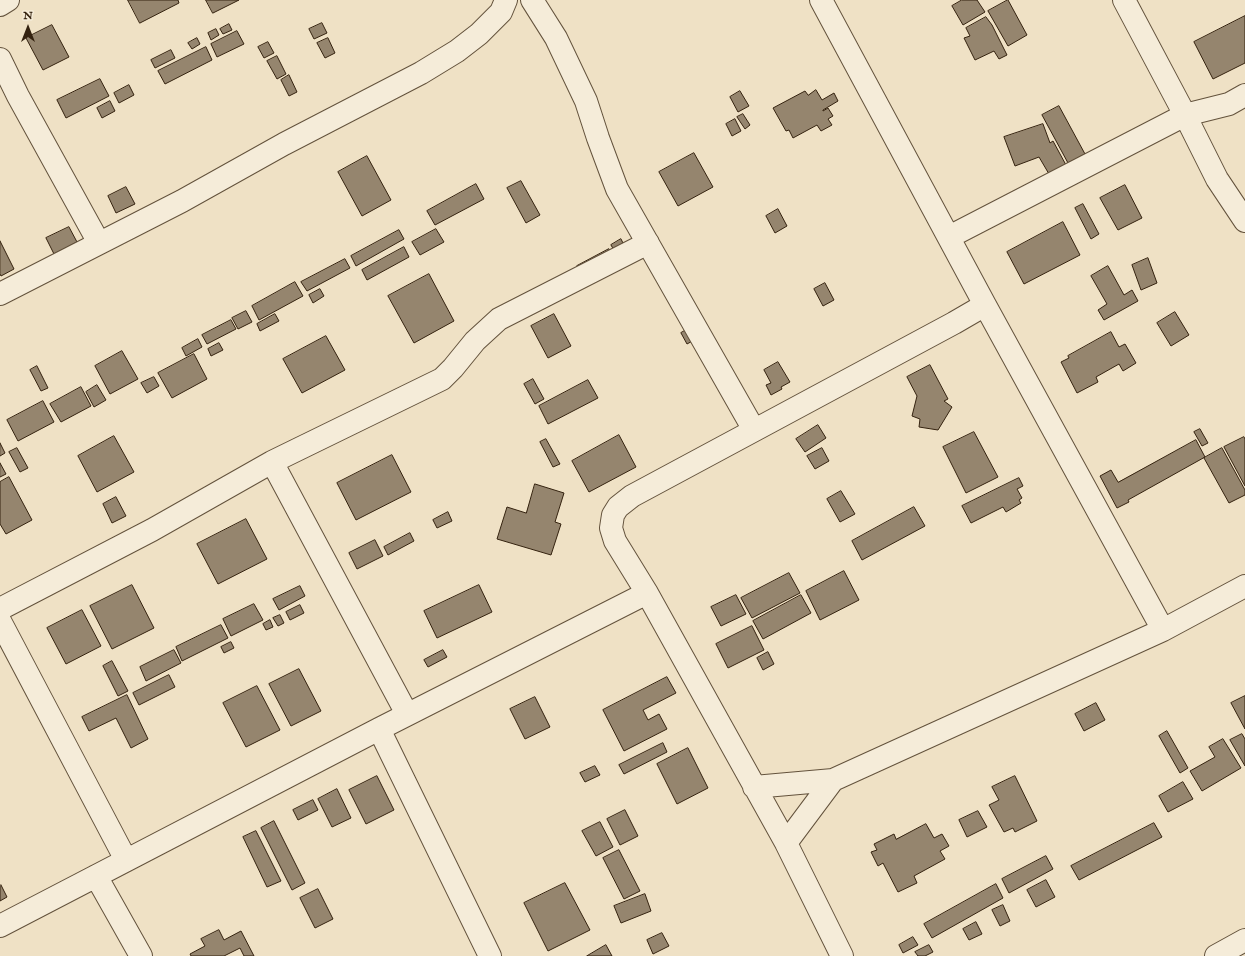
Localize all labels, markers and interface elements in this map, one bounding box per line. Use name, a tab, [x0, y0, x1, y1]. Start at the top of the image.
north arrow	[8, 8, 48, 48]
text: N	[23, 9, 33, 23]

